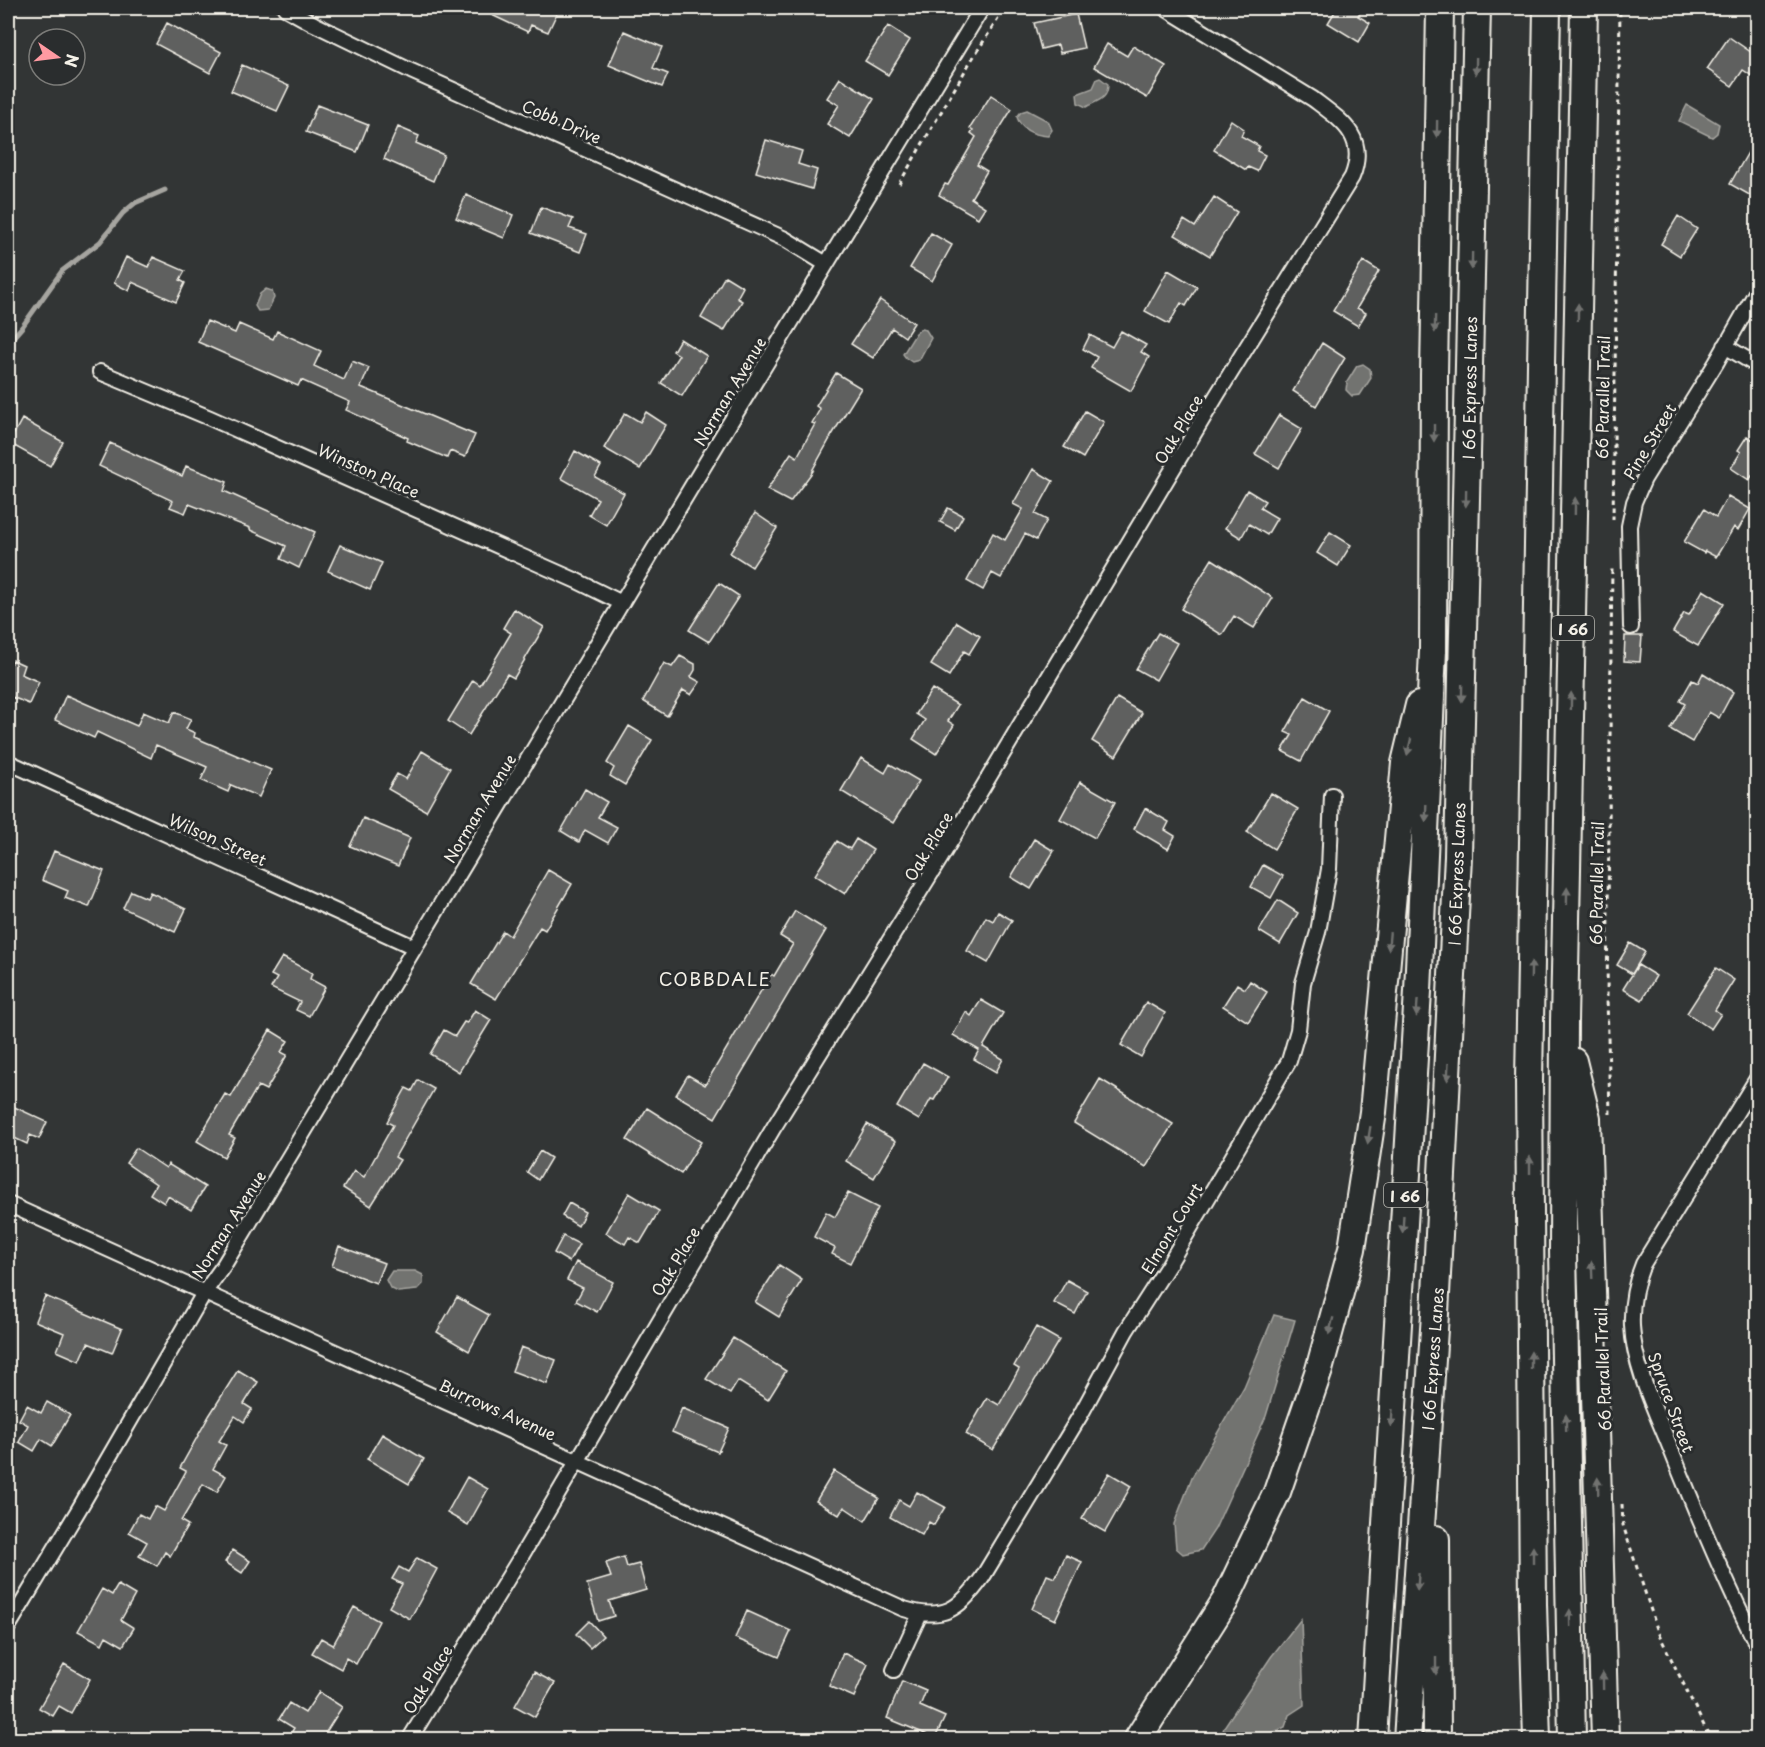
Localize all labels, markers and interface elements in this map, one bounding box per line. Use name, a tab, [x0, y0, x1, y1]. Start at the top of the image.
north arrow	[27, 27, 87, 87]
text: N	[59, 52, 86, 70]
one-way arrow	[1471, 56, 1480, 75]
street label: Cobb Drive	[519, 93, 605, 149]
one-way arrow	[1433, 119, 1442, 138]
one-way arrow	[1467, 251, 1477, 270]
one-way arrow	[1573, 302, 1583, 321]
one-way arrow	[1430, 314, 1440, 333]
street label: I 66 Express Lanes	[1456, 316, 1482, 460]
street label: Norman Avenue	[687, 332, 771, 450]
street label: 66 Parallel Trail	[1589, 335, 1615, 459]
street label: Oak Place	[1148, 390, 1208, 468]
street label: Pine Street	[1617, 398, 1681, 484]
one-way arrow	[1429, 424, 1439, 443]
street label: Winston Place	[314, 437, 424, 503]
one-way arrow	[1462, 488, 1471, 507]
one-way arrow	[1570, 497, 1579, 516]
road number: I 66	[1552, 616, 1594, 640]
one-way arrow	[1457, 683, 1467, 702]
one-way arrow	[1566, 692, 1576, 711]
one-way arrow	[1403, 738, 1413, 757]
street label: Norman Avenue	[437, 749, 521, 867]
street label: I 66 Express Lanes	[1442, 802, 1470, 946]
one-way arrow	[1421, 804, 1431, 823]
street label: Wilson Street	[165, 807, 271, 871]
street label: Oak Place	[898, 807, 958, 885]
street label: 66 Parallel Trail	[1583, 821, 1609, 945]
one-way arrow	[1562, 887, 1571, 906]
one-way arrow	[1384, 932, 1394, 951]
one-way arrow	[1527, 961, 1536, 980]
district label: COBBDALE	[659, 965, 771, 992]
one-way arrow	[1413, 999, 1422, 1018]
one-way arrow	[1443, 1062, 1452, 1081]
one-way arrow	[1365, 1126, 1374, 1145]
one-way arrow	[1525, 1156, 1535, 1175]
street label: Norman Avenue	[185, 1165, 271, 1283]
street label: Elmont Court	[1134, 1178, 1208, 1278]
road number: I 66	[1384, 1183, 1426, 1207]
one-way arrow	[1399, 1214, 1408, 1233]
street label: Oak Place	[645, 1222, 705, 1300]
one-way arrow	[1587, 1261, 1596, 1280]
street label: I 66 Express Lanes	[1415, 1287, 1449, 1431]
street label: 66 Parallel Trail	[1588, 1307, 1616, 1431]
one-way arrow	[1326, 1317, 1335, 1335]
street label: Spruce Street	[1643, 1348, 1701, 1456]
one-way arrow	[1526, 1351, 1536, 1370]
street label: Burrows Avenue	[436, 1372, 561, 1446]
one-way arrow	[1388, 1409, 1397, 1428]
one-way arrow	[1561, 1414, 1571, 1433]
one-way arrow	[1593, 1477, 1603, 1496]
one-way arrow	[1528, 1546, 1538, 1565]
one-way arrow	[1413, 1572, 1422, 1591]
one-way arrow	[1565, 1609, 1575, 1628]
street label: Oak Place	[396, 1640, 458, 1718]
one-way arrow	[1431, 1657, 1441, 1676]
one-way arrow	[1599, 1672, 1608, 1691]

